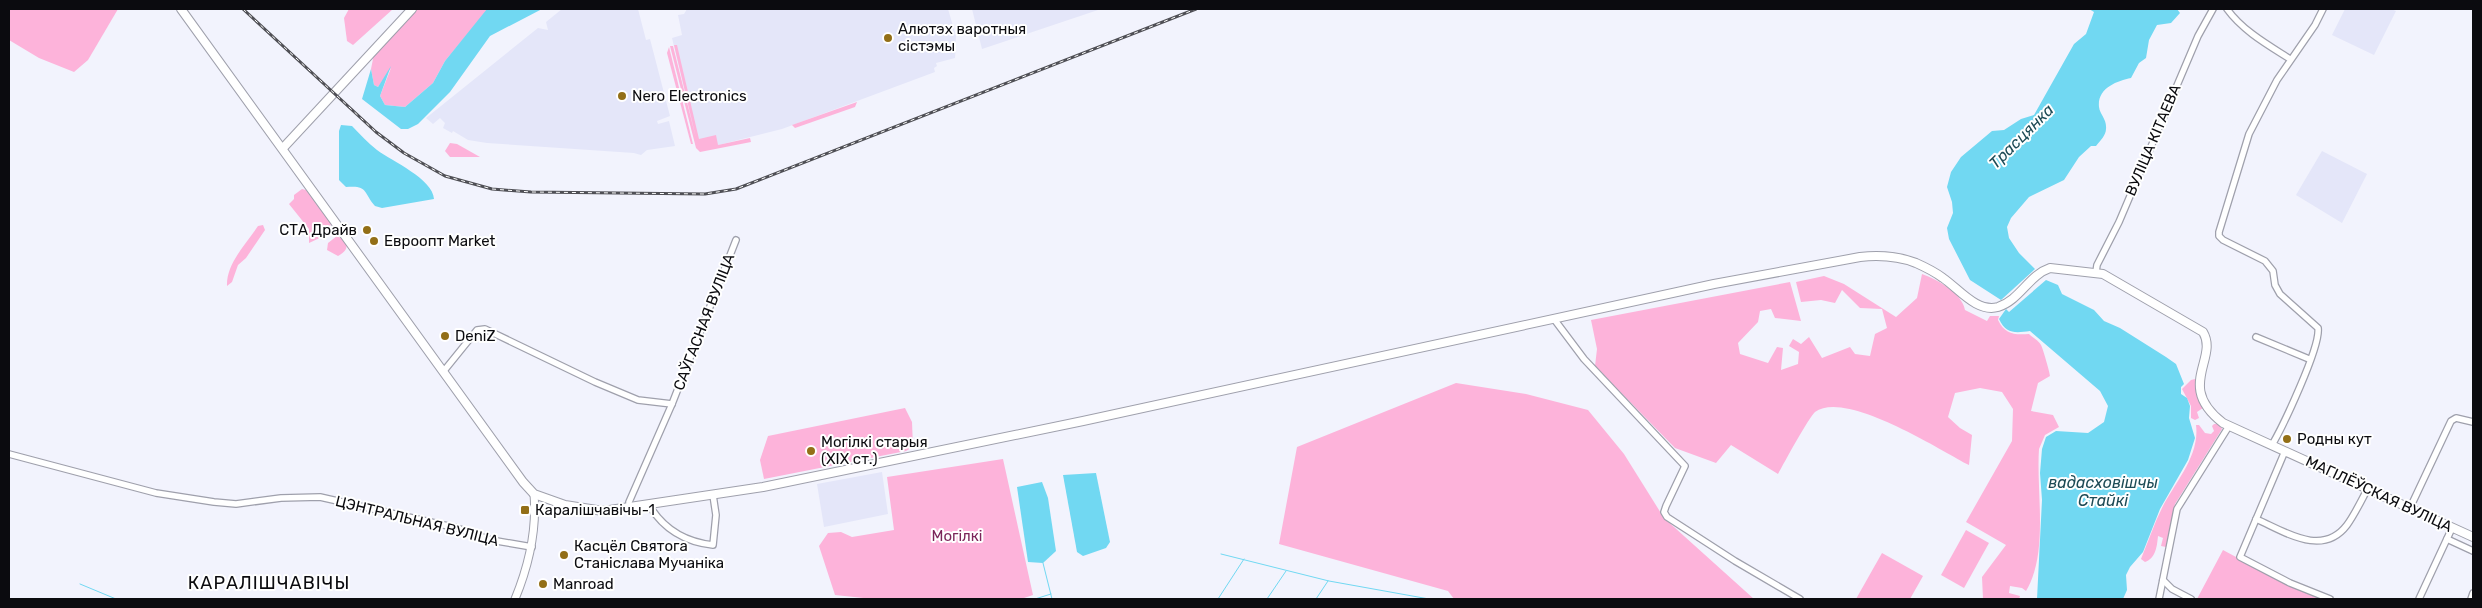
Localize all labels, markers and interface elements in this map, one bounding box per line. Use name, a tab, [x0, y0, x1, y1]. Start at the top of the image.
place label: Алютэх варотныя сістэмы	[898, 20, 1026, 55]
marker: Алютэх варотныя сістэмы	[882, 32, 894, 44]
street label: ВУЛІЦА КІТАЕВА	[2121, 82, 2185, 198]
place label: Nero Electronics	[632, 87, 747, 105]
marker: Nero Electronics	[616, 90, 628, 102]
water label: Трасцянка	[1985, 100, 2057, 172]
place label: СТА Драйв	[279, 221, 357, 239]
marker: СТА Драйв	[361, 224, 373, 236]
place label: Евроопт Market	[384, 232, 496, 250]
marker: Евроопт Market	[368, 235, 380, 247]
street label: САЎГАСНАЯ ВУЛІЦА	[670, 251, 738, 393]
place label: DeniZ	[455, 327, 495, 345]
marker: DeniZ	[439, 330, 451, 342]
place label: Родны кут	[2297, 430, 2372, 448]
place label: Могілкі старыя (XIX ст.)	[821, 433, 928, 468]
marker: Родны кут	[2281, 433, 2293, 445]
marker: Могілкі старыя (XIX ст.)	[805, 445, 817, 457]
street label: МАГІЛЁЎСКАЯ ВУЛІЦА	[2303, 452, 2455, 536]
water label: вадасховішчы Стайкі	[2048, 473, 2158, 510]
street label: ЦЭНТРАЛЬНАЯ ВУЛІЦА	[333, 492, 501, 550]
place label: Каралішчавічы-1	[535, 501, 655, 519]
marker: Каралішчавічы-1	[519, 504, 531, 516]
park label: Могілкі	[932, 527, 982, 545]
place label: Касцёл Святога Станіслава Мучаніка	[574, 537, 724, 572]
marker: Касцёл Святога Станіслава Мучаніка	[558, 549, 570, 561]
district label: КАРАЛІШЧАВІЧЫ	[188, 572, 350, 594]
place label: Manroad	[553, 575, 614, 593]
marker: Manroad	[537, 578, 549, 590]

